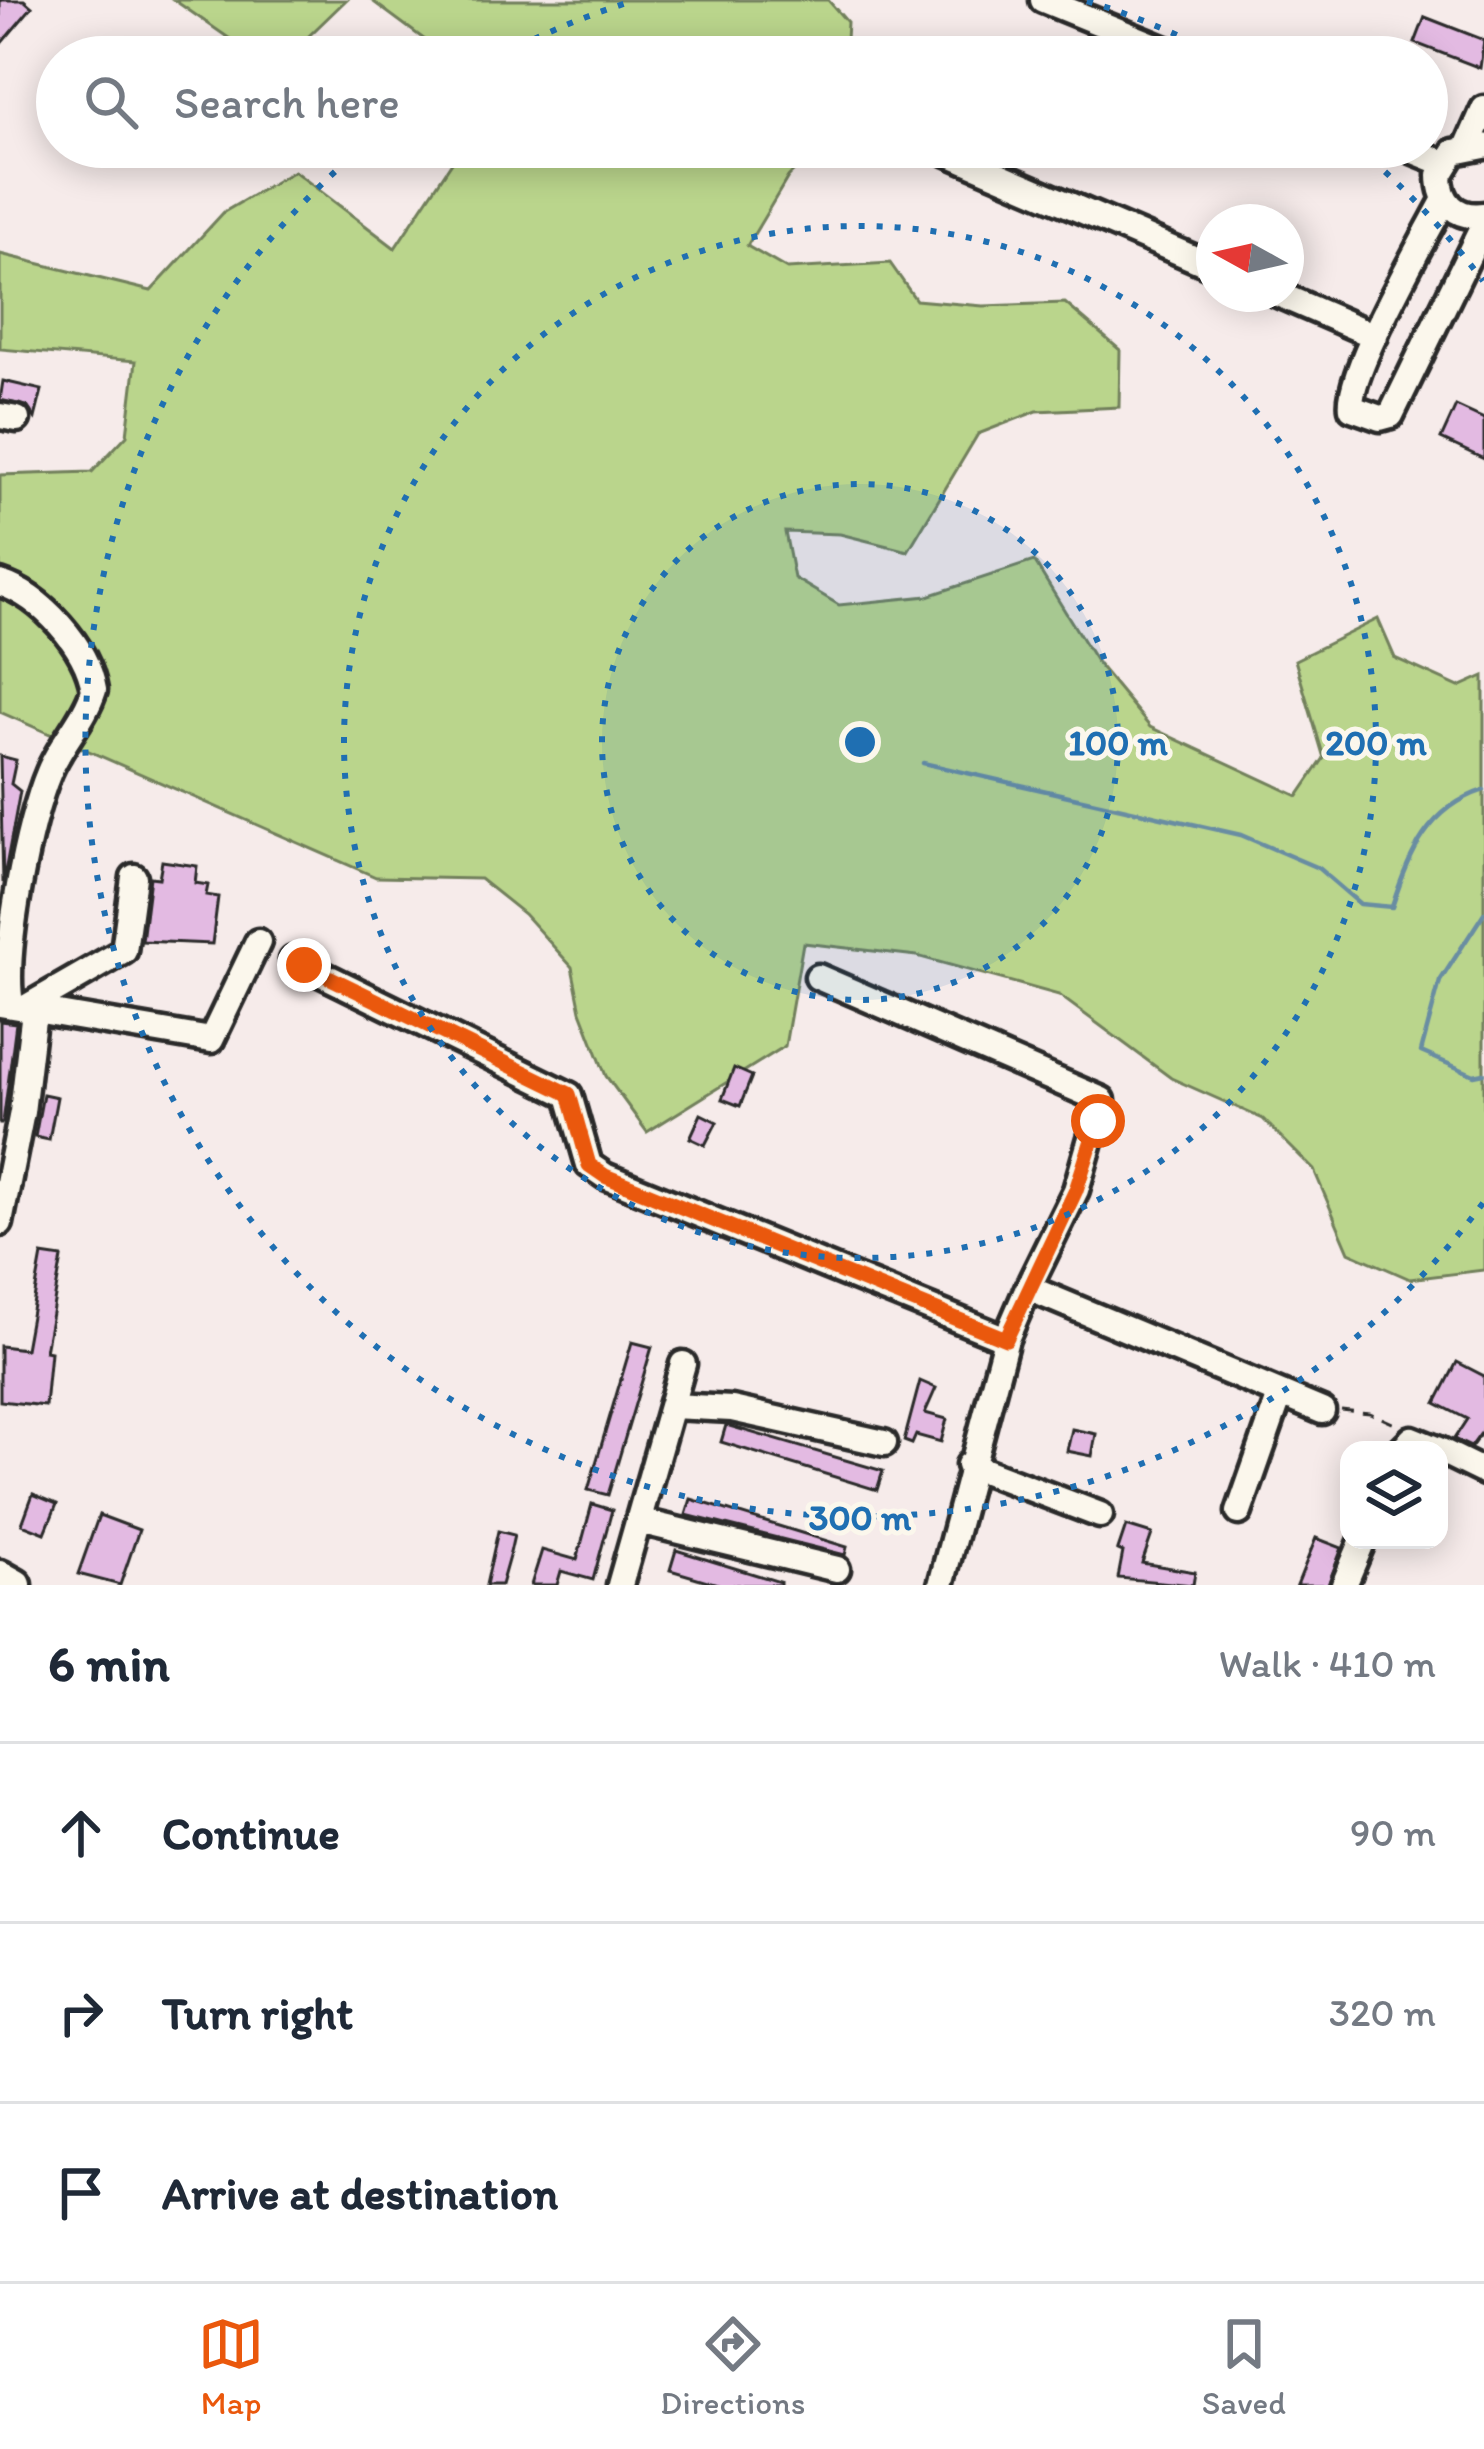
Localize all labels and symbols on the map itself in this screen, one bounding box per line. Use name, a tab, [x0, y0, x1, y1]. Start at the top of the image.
north arrow	[1196, 204, 1304, 312]
centre of rings	[839, 721, 881, 763]
text: 100 m	[1068, 721, 1168, 764]
text: 200 m	[1325, 721, 1428, 764]
route end	[277, 938, 331, 992]
route start	[1071, 1094, 1125, 1148]
text: 300 m	[809, 1496, 912, 1539]

